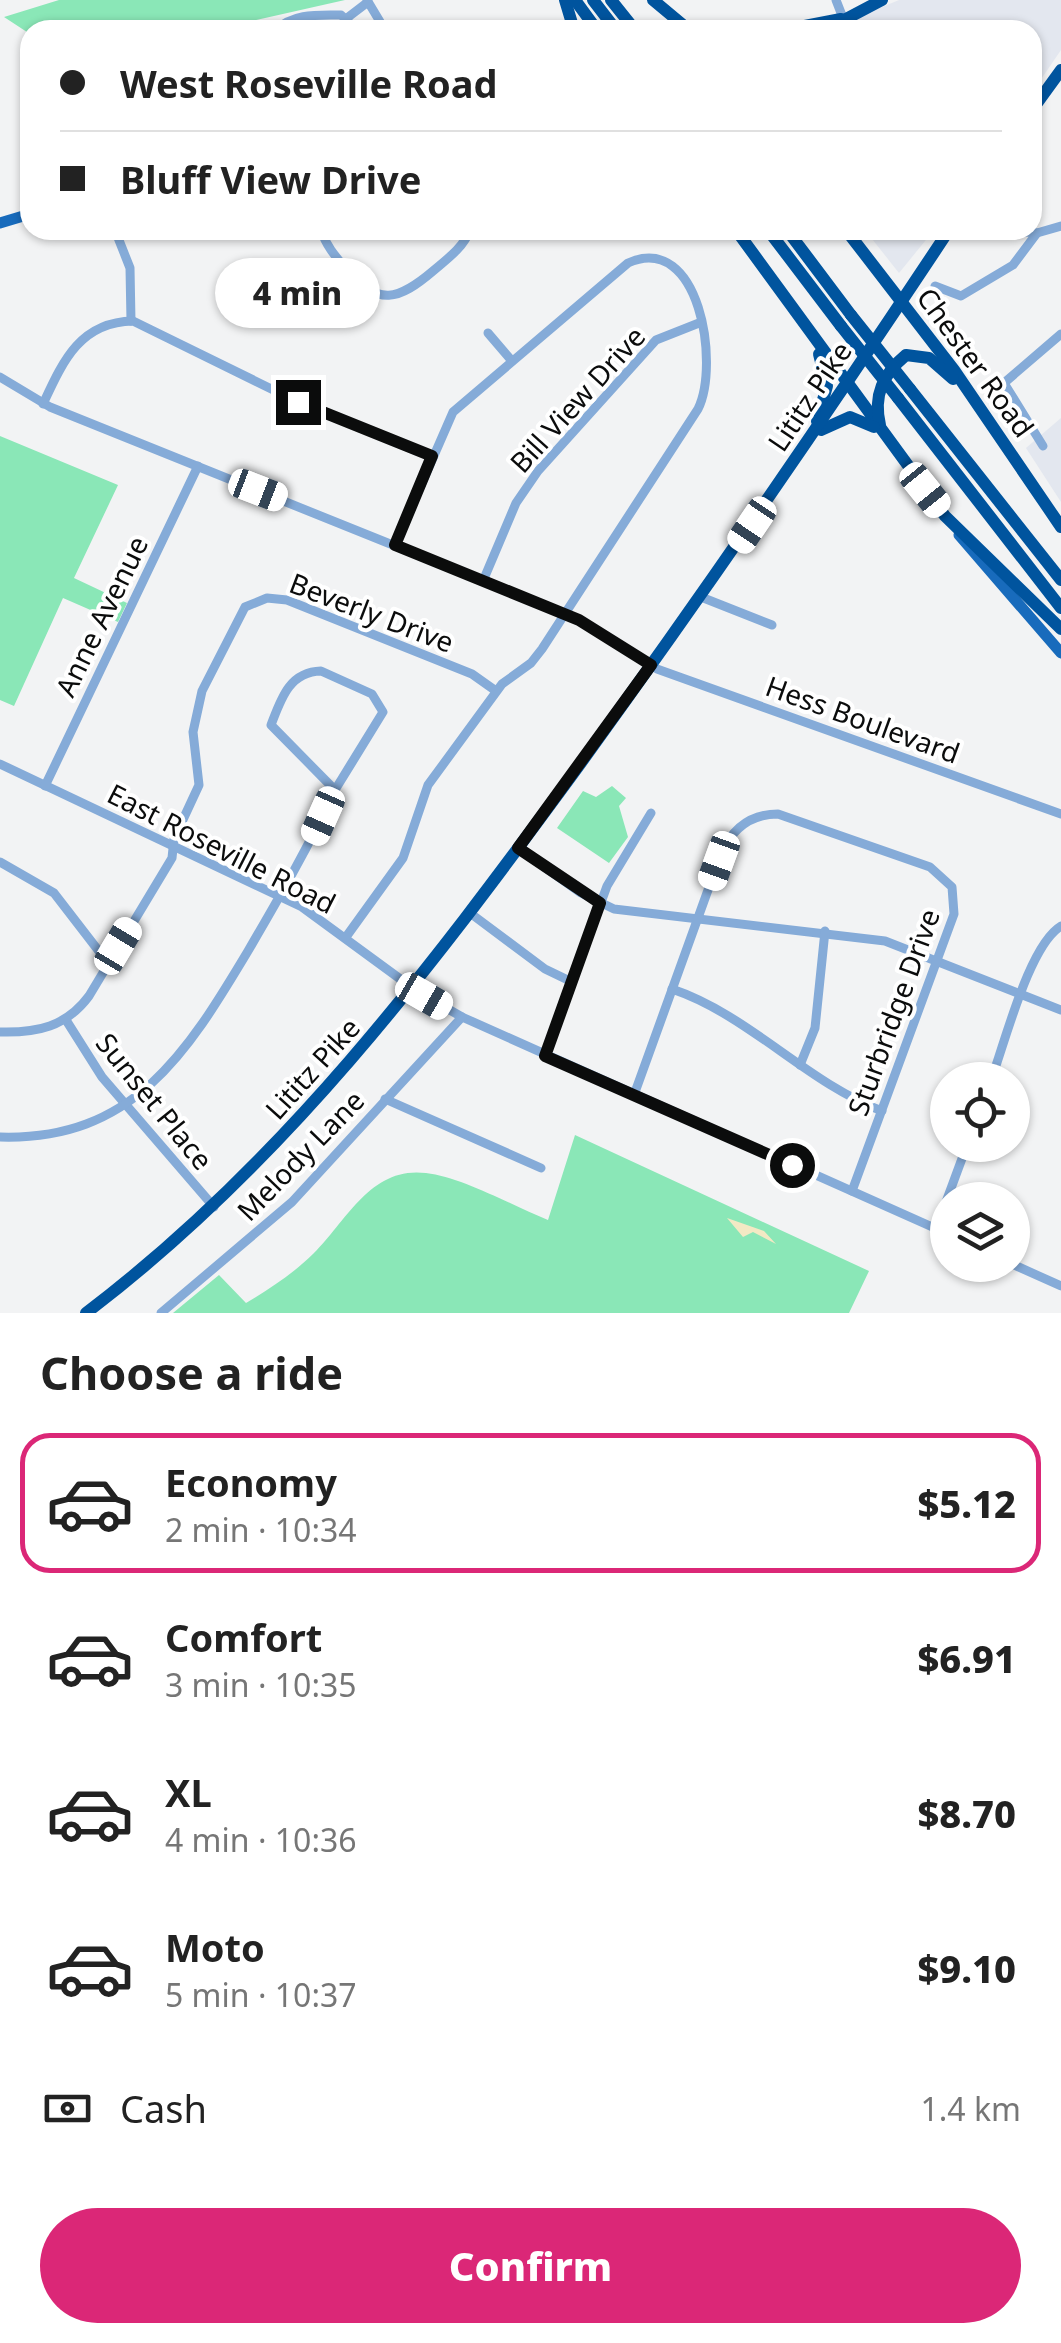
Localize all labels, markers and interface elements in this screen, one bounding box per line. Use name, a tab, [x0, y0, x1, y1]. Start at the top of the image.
text: West Roseville Road	[120, 57, 498, 109]
text: Bluff View Drive	[120, 153, 421, 205]
callout: 4 min	[216, 257, 380, 327]
text: 4 min	[253, 271, 342, 314]
street label: Chester Road	[909, 280, 1043, 444]
street label: Bill View Drive	[501, 318, 653, 480]
street label: Lititz Pike	[758, 334, 860, 458]
route end	[276, 380, 321, 425]
car	[894, 457, 956, 523]
car	[225, 465, 291, 515]
car	[723, 492, 781, 558]
street label: Anne Avenue	[46, 530, 156, 702]
street label: Beverly Drive	[284, 563, 460, 661]
street label: Hess Boulevard	[761, 666, 965, 772]
street label: East Roseville Road	[101, 774, 343, 922]
car	[297, 782, 349, 850]
car	[695, 828, 743, 894]
street label: Sturbridge Drive	[838, 903, 948, 1121]
car	[90, 913, 146, 979]
car	[391, 968, 457, 1024]
street label: Lititz Pike	[256, 1009, 368, 1127]
street label: Sunset Place	[88, 1025, 222, 1177]
map controls	[930, 1062, 1030, 1282]
button: locate	[930, 1062, 1030, 1162]
street label: Melody Lane	[228, 1082, 372, 1228]
route start	[770, 1143, 815, 1188]
button: layers	[930, 1182, 1030, 1282]
text: Choose a ride	[40, 1342, 343, 1403]
text: Economy	[165, 1456, 337, 1508]
icon: car	[45, 1458, 135, 1548]
text: $5.12	[917, 1477, 1016, 1529]
text: 2 min · 10:34	[165, 1508, 357, 1551]
text: Comfort	[165, 1611, 322, 1663]
icon: car	[45, 1613, 135, 1703]
text: $6.91	[917, 1632, 1016, 1684]
text: 3 min · 10:35	[165, 1663, 357, 1706]
text: XL	[165, 1766, 212, 1818]
icon: car	[45, 1768, 135, 1858]
text: $8.70	[917, 1787, 1016, 1839]
text: 4 min · 10:36	[165, 1818, 357, 1861]
text: Moto	[165, 1921, 265, 1973]
icon: car	[45, 1923, 135, 2013]
text: $9.10	[917, 1942, 1016, 1994]
text: 5 min · 10:37	[165, 1973, 357, 2016]
icon: cash	[40, 2081, 95, 2136]
text: Cash	[120, 2082, 207, 2134]
text: 1.4 km	[920, 2087, 1021, 2130]
button: Confirm	[40, 2208, 1021, 2323]

